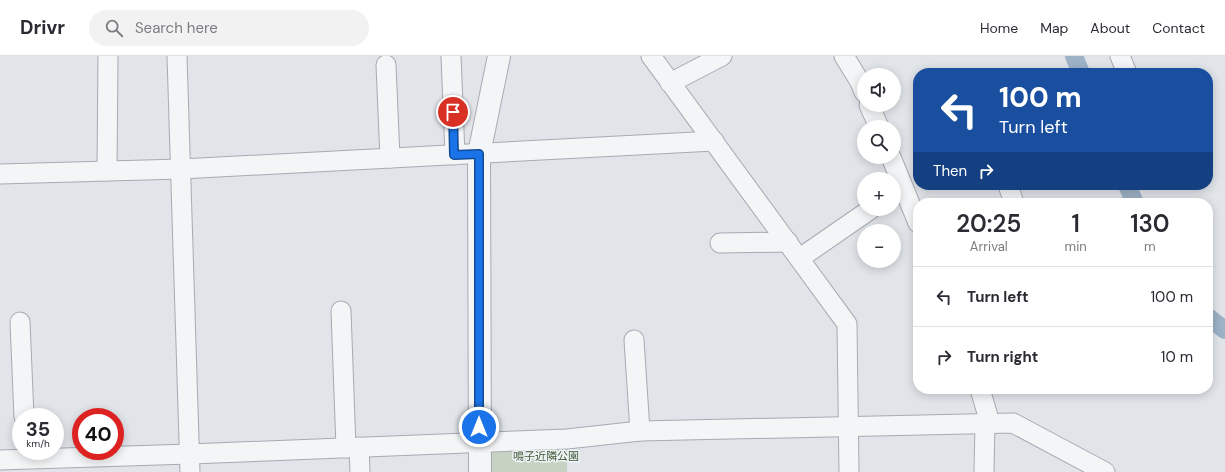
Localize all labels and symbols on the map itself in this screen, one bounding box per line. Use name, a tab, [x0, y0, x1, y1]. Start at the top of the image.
pin	[436, 95, 470, 129]
position arrow	[458, 406, 500, 448]
speed limit sign: 40	[72, 408, 124, 460]
park label: 鳴子近隣公園	[513, 449, 579, 463]

